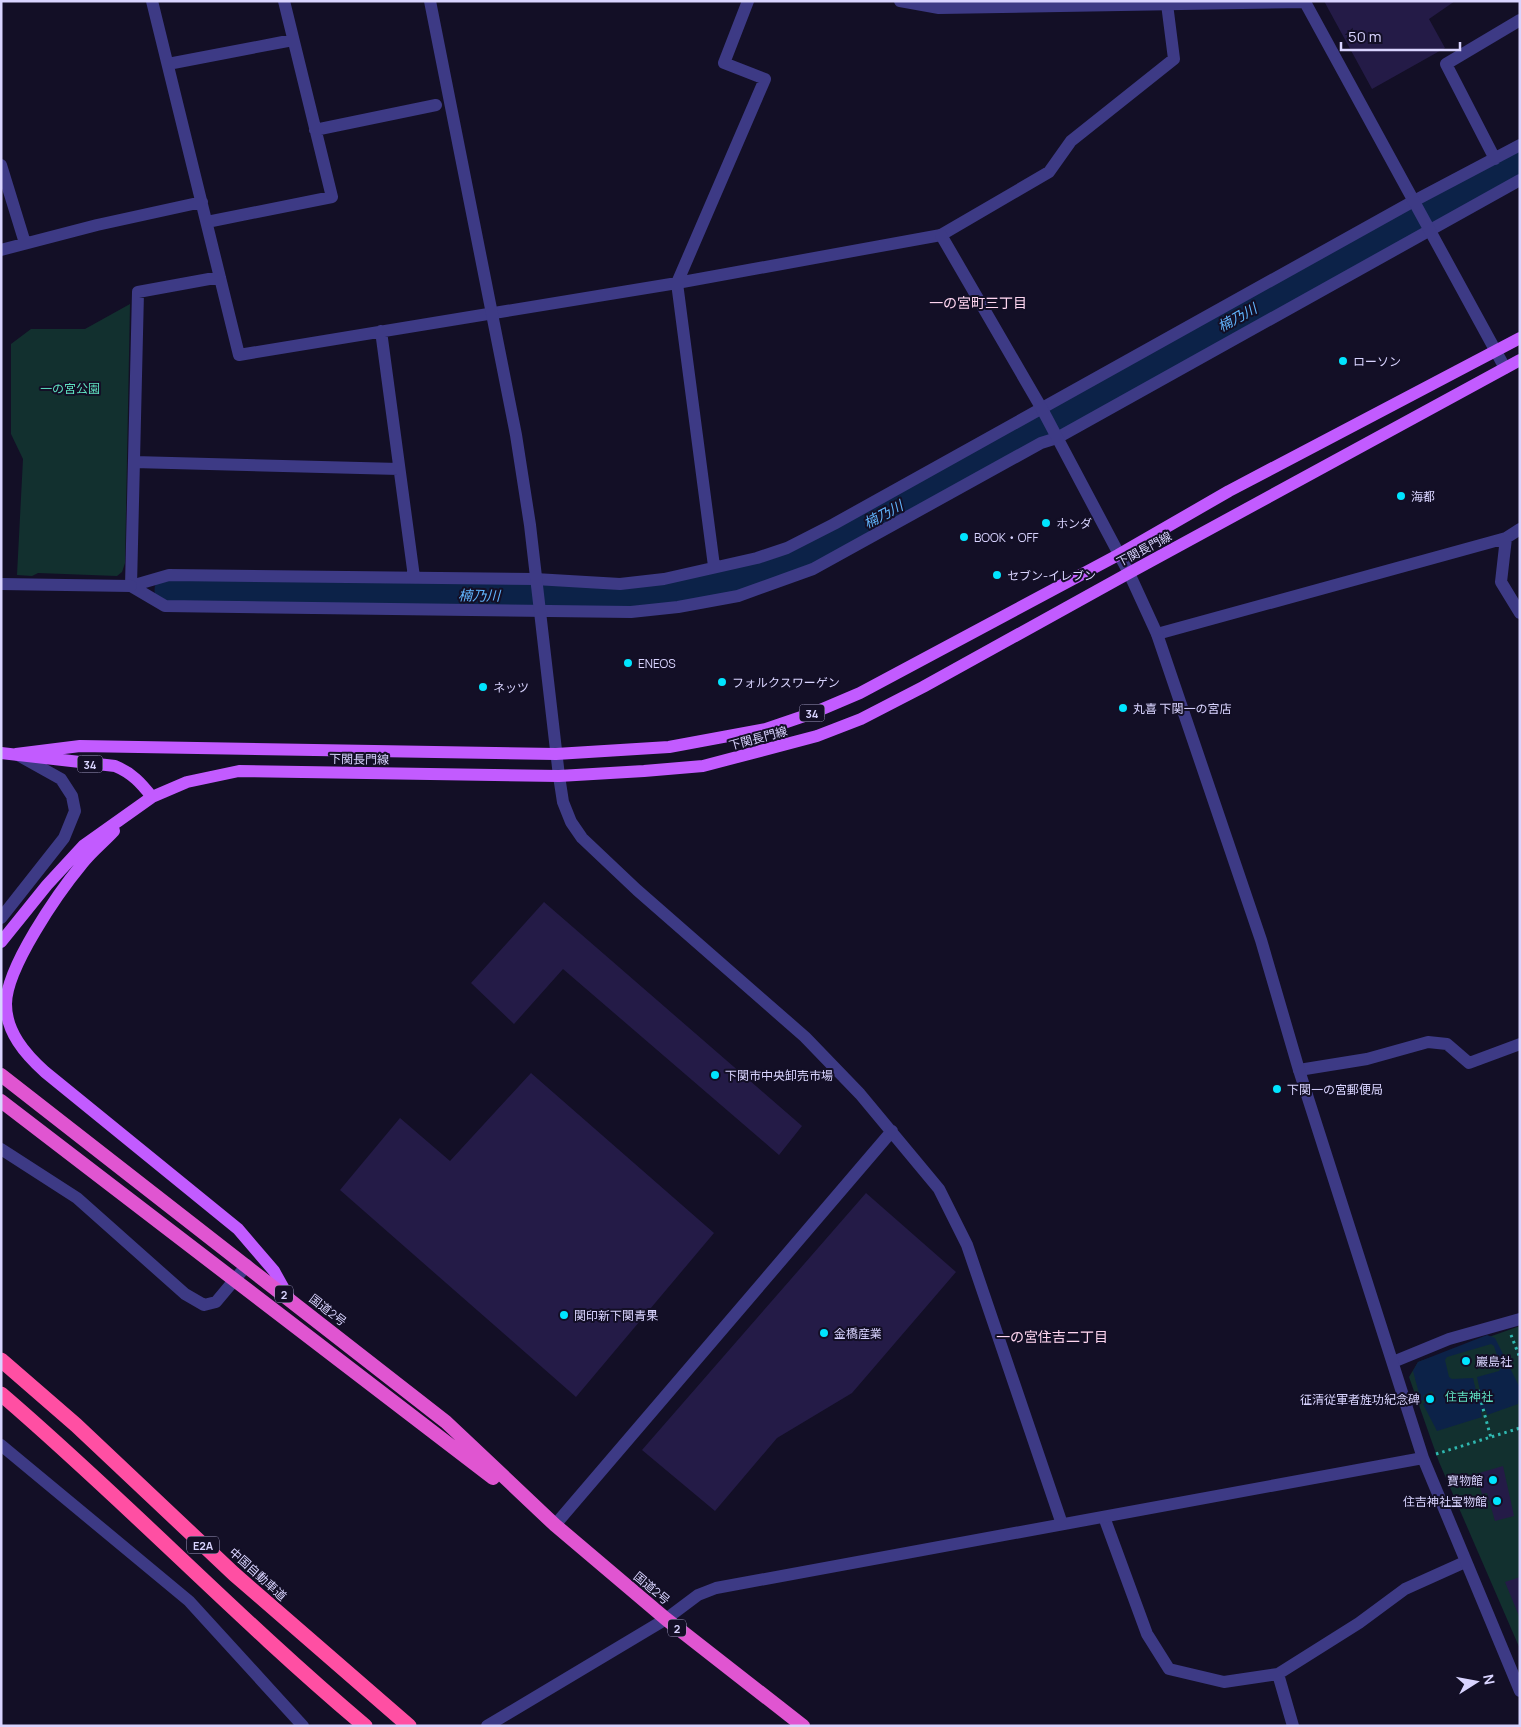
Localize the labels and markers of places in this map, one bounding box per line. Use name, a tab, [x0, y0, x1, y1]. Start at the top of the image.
place label: ローソン	[1353, 353, 1401, 370]
marker: ローソン	[1337, 355, 1349, 367]
place label: 海都	[1411, 488, 1435, 505]
marker: 海都	[1395, 490, 1407, 502]
place label: ホンダ	[1056, 515, 1092, 532]
marker: ホンダ	[1040, 517, 1052, 529]
place label: BOOK・OFF	[974, 529, 1039, 546]
marker: BOOK・OFF	[958, 531, 970, 543]
place label: セブン-イレブン	[1007, 567, 1096, 584]
marker: セブン-イレブン	[991, 569, 1003, 581]
place label: ENEOS	[638, 655, 676, 672]
marker: ENEOS	[622, 657, 634, 669]
place label: フォルクスワーゲン	[732, 674, 840, 691]
marker: フォルクスワーゲン	[716, 676, 728, 688]
place label: ネッツ	[493, 679, 529, 696]
marker: ネッツ	[477, 681, 489, 693]
place label: 丸喜 下関一の宮店	[1133, 700, 1231, 717]
marker: 丸喜 下関一の宮店	[1117, 702, 1129, 714]
place label: 下関市中央卸売市場	[725, 1067, 833, 1084]
marker: 下関市中央卸売市場	[709, 1069, 721, 1081]
place label: 下関一の宮郵便局	[1287, 1081, 1383, 1098]
marker: 下関一の宮郵便局	[1271, 1083, 1283, 1095]
place label: 関印新下関青果	[574, 1307, 658, 1324]
marker: 関印新下関青果	[558, 1309, 570, 1321]
place label: 金橋産業	[834, 1325, 882, 1342]
marker: 金橋産業	[818, 1327, 830, 1339]
place label: 巖島社	[1476, 1353, 1512, 1370]
marker: 巖島社	[1460, 1355, 1472, 1367]
place label: 征清従軍者旌功紀念碑	[1300, 1391, 1420, 1408]
marker: 征清従軍者旌功紀念碑	[1424, 1393, 1436, 1405]
place label: 寶物館	[1447, 1472, 1483, 1489]
marker: 寶物館	[1487, 1474, 1499, 1486]
place label: 住吉神社宝物館	[1403, 1493, 1487, 1510]
marker: 住吉神社宝物館	[1491, 1495, 1503, 1507]

